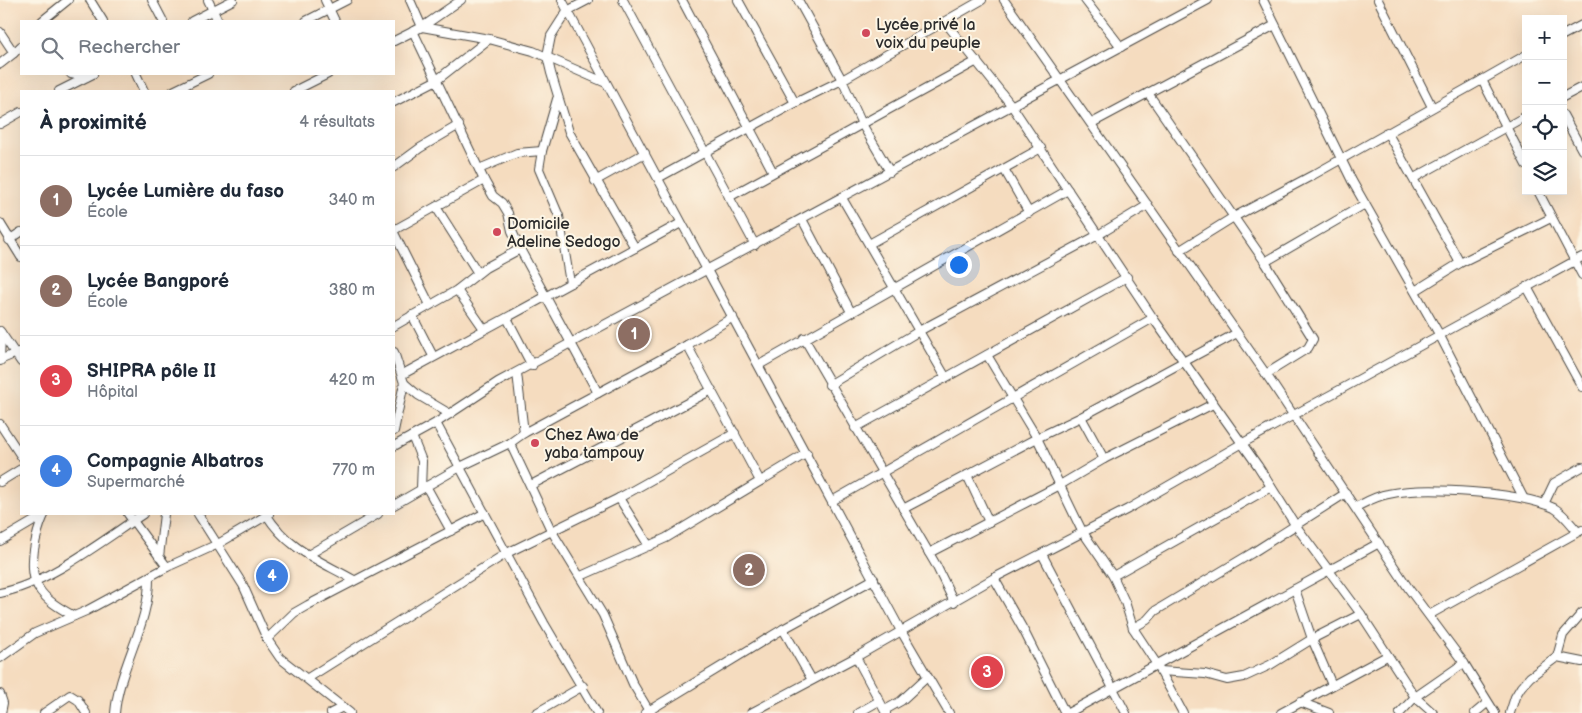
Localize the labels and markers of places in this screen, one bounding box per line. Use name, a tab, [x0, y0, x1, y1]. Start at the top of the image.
place label: Lycée privé la voix du peuple	[875, 16, 981, 53]
marker: Lycée privé la voix du peuple	[860, 27, 872, 39]
place label: Domicile Adeline Sedogo	[507, 215, 621, 252]
marker: Domicile Adeline Sedogo	[491, 226, 503, 238]
pin: 1	[618, 315, 650, 353]
place label: Chez Awa de yaba tampouy	[544, 426, 645, 463]
marker: Chez Awa de yaba tampouy	[529, 437, 541, 449]
pin: 2	[733, 551, 765, 589]
pin: 4	[256, 557, 288, 595]
pin: 3	[971, 653, 1003, 691]

